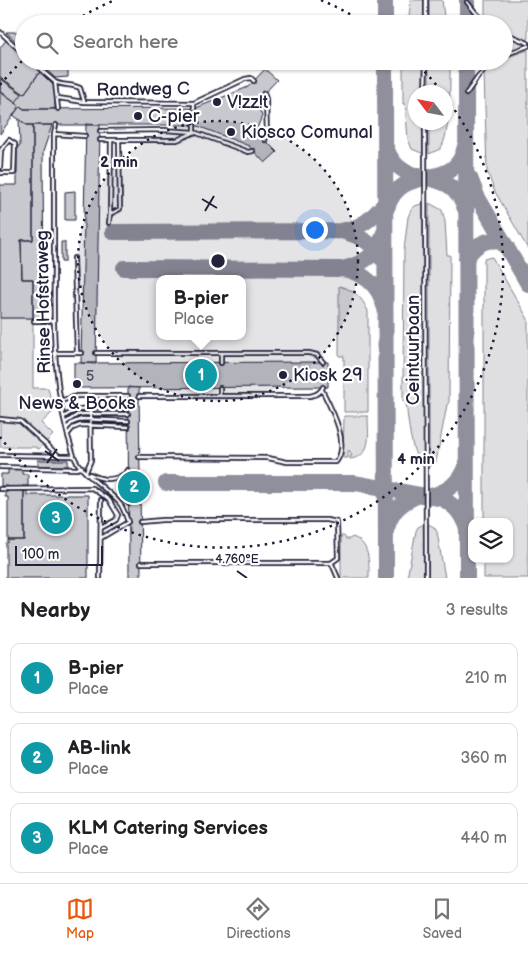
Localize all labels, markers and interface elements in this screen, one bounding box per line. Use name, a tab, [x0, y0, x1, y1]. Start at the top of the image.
search box	[15, 15, 513, 70]
icon: search	[33, 29, 61, 57]
text: Search here	[73, 31, 178, 54]
street label: Randweg C	[96, 78, 190, 101]
north arrow	[408, 85, 453, 130]
place label: V!zz!t	[227, 92, 269, 113]
marker: V!zz!t	[211, 96, 223, 108]
place label: C-pier	[148, 106, 200, 127]
marker: C-pier	[132, 110, 144, 122]
place label: Kiosco Comunal	[241, 122, 373, 143]
marker: Kiosco Comunal	[225, 126, 237, 138]
text: 2 min	[100, 153, 138, 172]
your location	[302, 217, 328, 243]
street label: Rinse Hofstraweg	[32, 230, 55, 374]
centre of rings	[209, 252, 227, 270]
popup	[156, 275, 246, 340]
text: B-pier	[173, 287, 229, 310]
street label: Ceintuurbaan	[403, 295, 424, 405]
text: Place	[173, 310, 214, 329]
pin: 1	[185, 356, 217, 394]
place label: Kiosk 29	[293, 365, 363, 386]
house number: 5	[86, 367, 94, 386]
marker: Kiosk 29	[277, 369, 289, 381]
marker: News & Books	[71, 378, 83, 390]
place label: News & Books	[18, 393, 136, 414]
text: 4 min	[397, 450, 435, 469]
pin: 2	[118, 468, 150, 506]
pin: 3	[40, 499, 72, 537]
map controls	[468, 518, 513, 563]
button: layers	[468, 518, 513, 563]
scale bar	[15, 543, 102, 566]
text: 100 m	[22, 546, 59, 563]
text: 4.760°E	[215, 552, 259, 567]
text: Nearby	[20, 598, 90, 623]
text: 3 results	[446, 601, 508, 620]
text: B-pier	[68, 657, 123, 680]
text: 1	[34, 669, 40, 688]
text: 210 m	[465, 669, 507, 688]
text: Place	[68, 680, 109, 699]
text: AB-link	[68, 737, 131, 760]
text: 2	[32, 749, 42, 768]
text: 360 m	[460, 749, 507, 768]
text: Place	[68, 760, 109, 779]
text: KLM Catering Services	[68, 817, 268, 840]
text: 3	[32, 829, 42, 848]
text: 440 m	[461, 829, 507, 848]
text: Place	[68, 840, 109, 859]
tab: Map	[66, 895, 94, 942]
tab: Directions	[226, 895, 291, 942]
tab: Saved	[423, 895, 462, 942]

